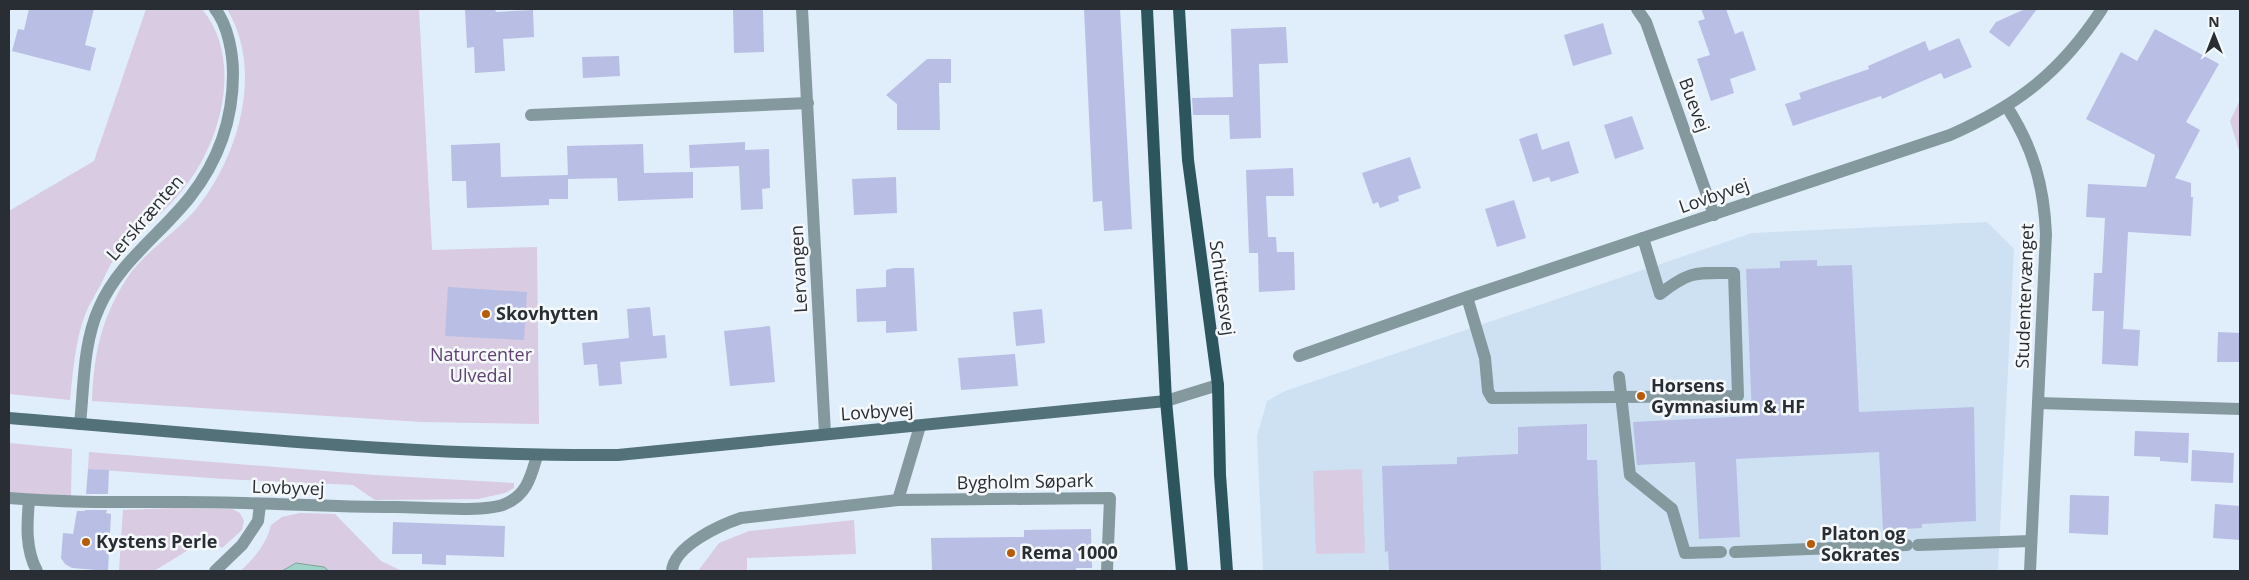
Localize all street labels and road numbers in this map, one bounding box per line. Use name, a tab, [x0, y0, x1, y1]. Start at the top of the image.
street label: Buevej	[1674, 74, 1716, 135]
street label: Lerskrænten	[100, 169, 188, 265]
street label: Lovbyvej	[1675, 172, 1752, 218]
street label: Studentervænget	[2009, 223, 2039, 369]
street label: Lervangen	[784, 225, 812, 314]
street label: Schüttesvej	[1204, 239, 1242, 337]
street label: Lovbyvej	[840, 396, 914, 426]
street label: Bygholm Søpark	[956, 468, 1094, 494]
street label: Lovbyvej	[251, 474, 325, 500]

